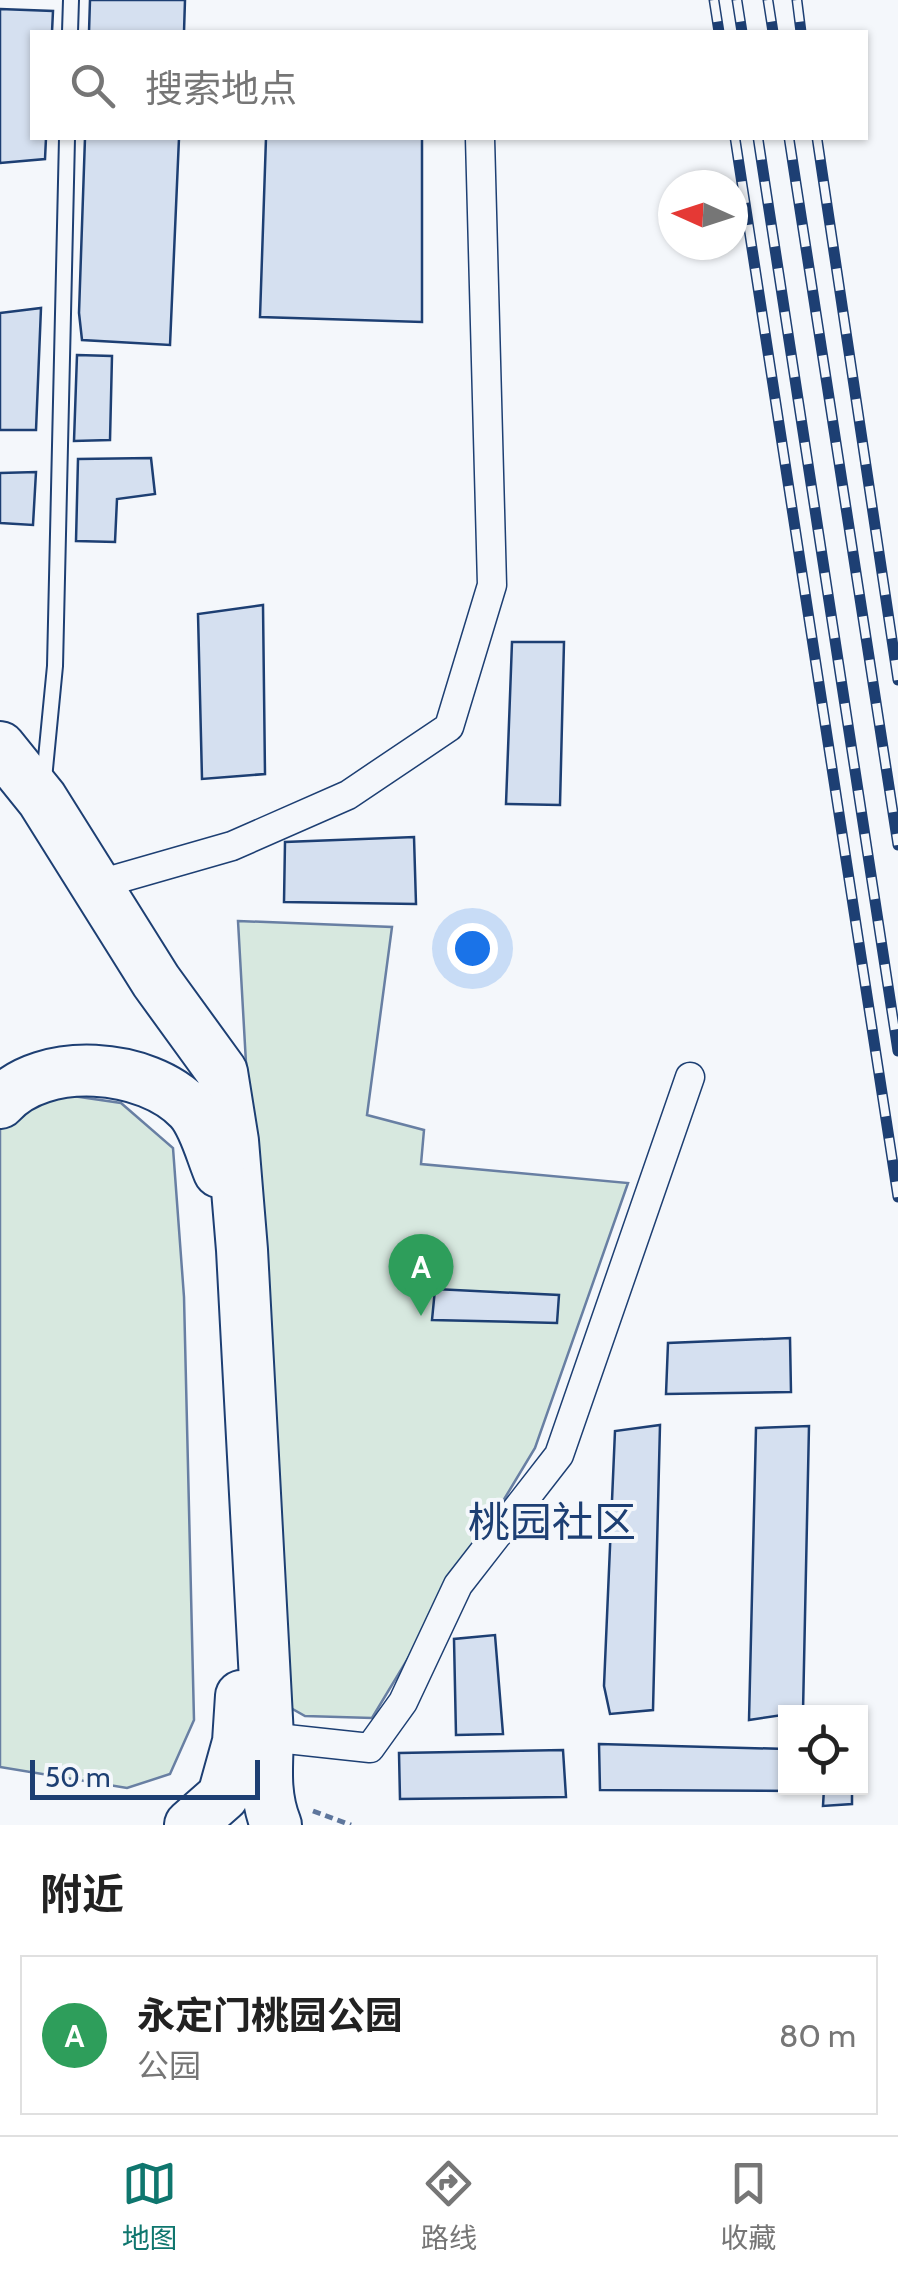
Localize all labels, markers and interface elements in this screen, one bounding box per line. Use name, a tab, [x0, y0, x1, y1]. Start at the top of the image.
search box	[30, 30, 868, 140]
icon: search	[65, 58, 120, 113]
text: 搜索地点	[145, 65, 297, 112]
north arrow	[658, 170, 748, 260]
your location	[447, 923, 498, 974]
pin: A	[388, 1234, 454, 1316]
district label: 桃园社区	[468, 1496, 636, 1548]
map controls	[778, 1705, 868, 1795]
button: locate	[778, 1705, 868, 1795]
scale bar	[30, 1755, 260, 1800]
text: 50 m	[45, 1760, 111, 1794]
text: 附近	[40, 1868, 124, 1920]
text: 永定门桃园公园	[137, 1992, 403, 2039]
text: A	[64, 2016, 85, 2055]
text: 80 m	[779, 2016, 856, 2055]
text: 公园	[137, 2046, 201, 2085]
tab: 地图	[122, 2156, 178, 2256]
tab: 路线	[421, 2156, 477, 2256]
tab: 收藏	[720, 2156, 776, 2256]

